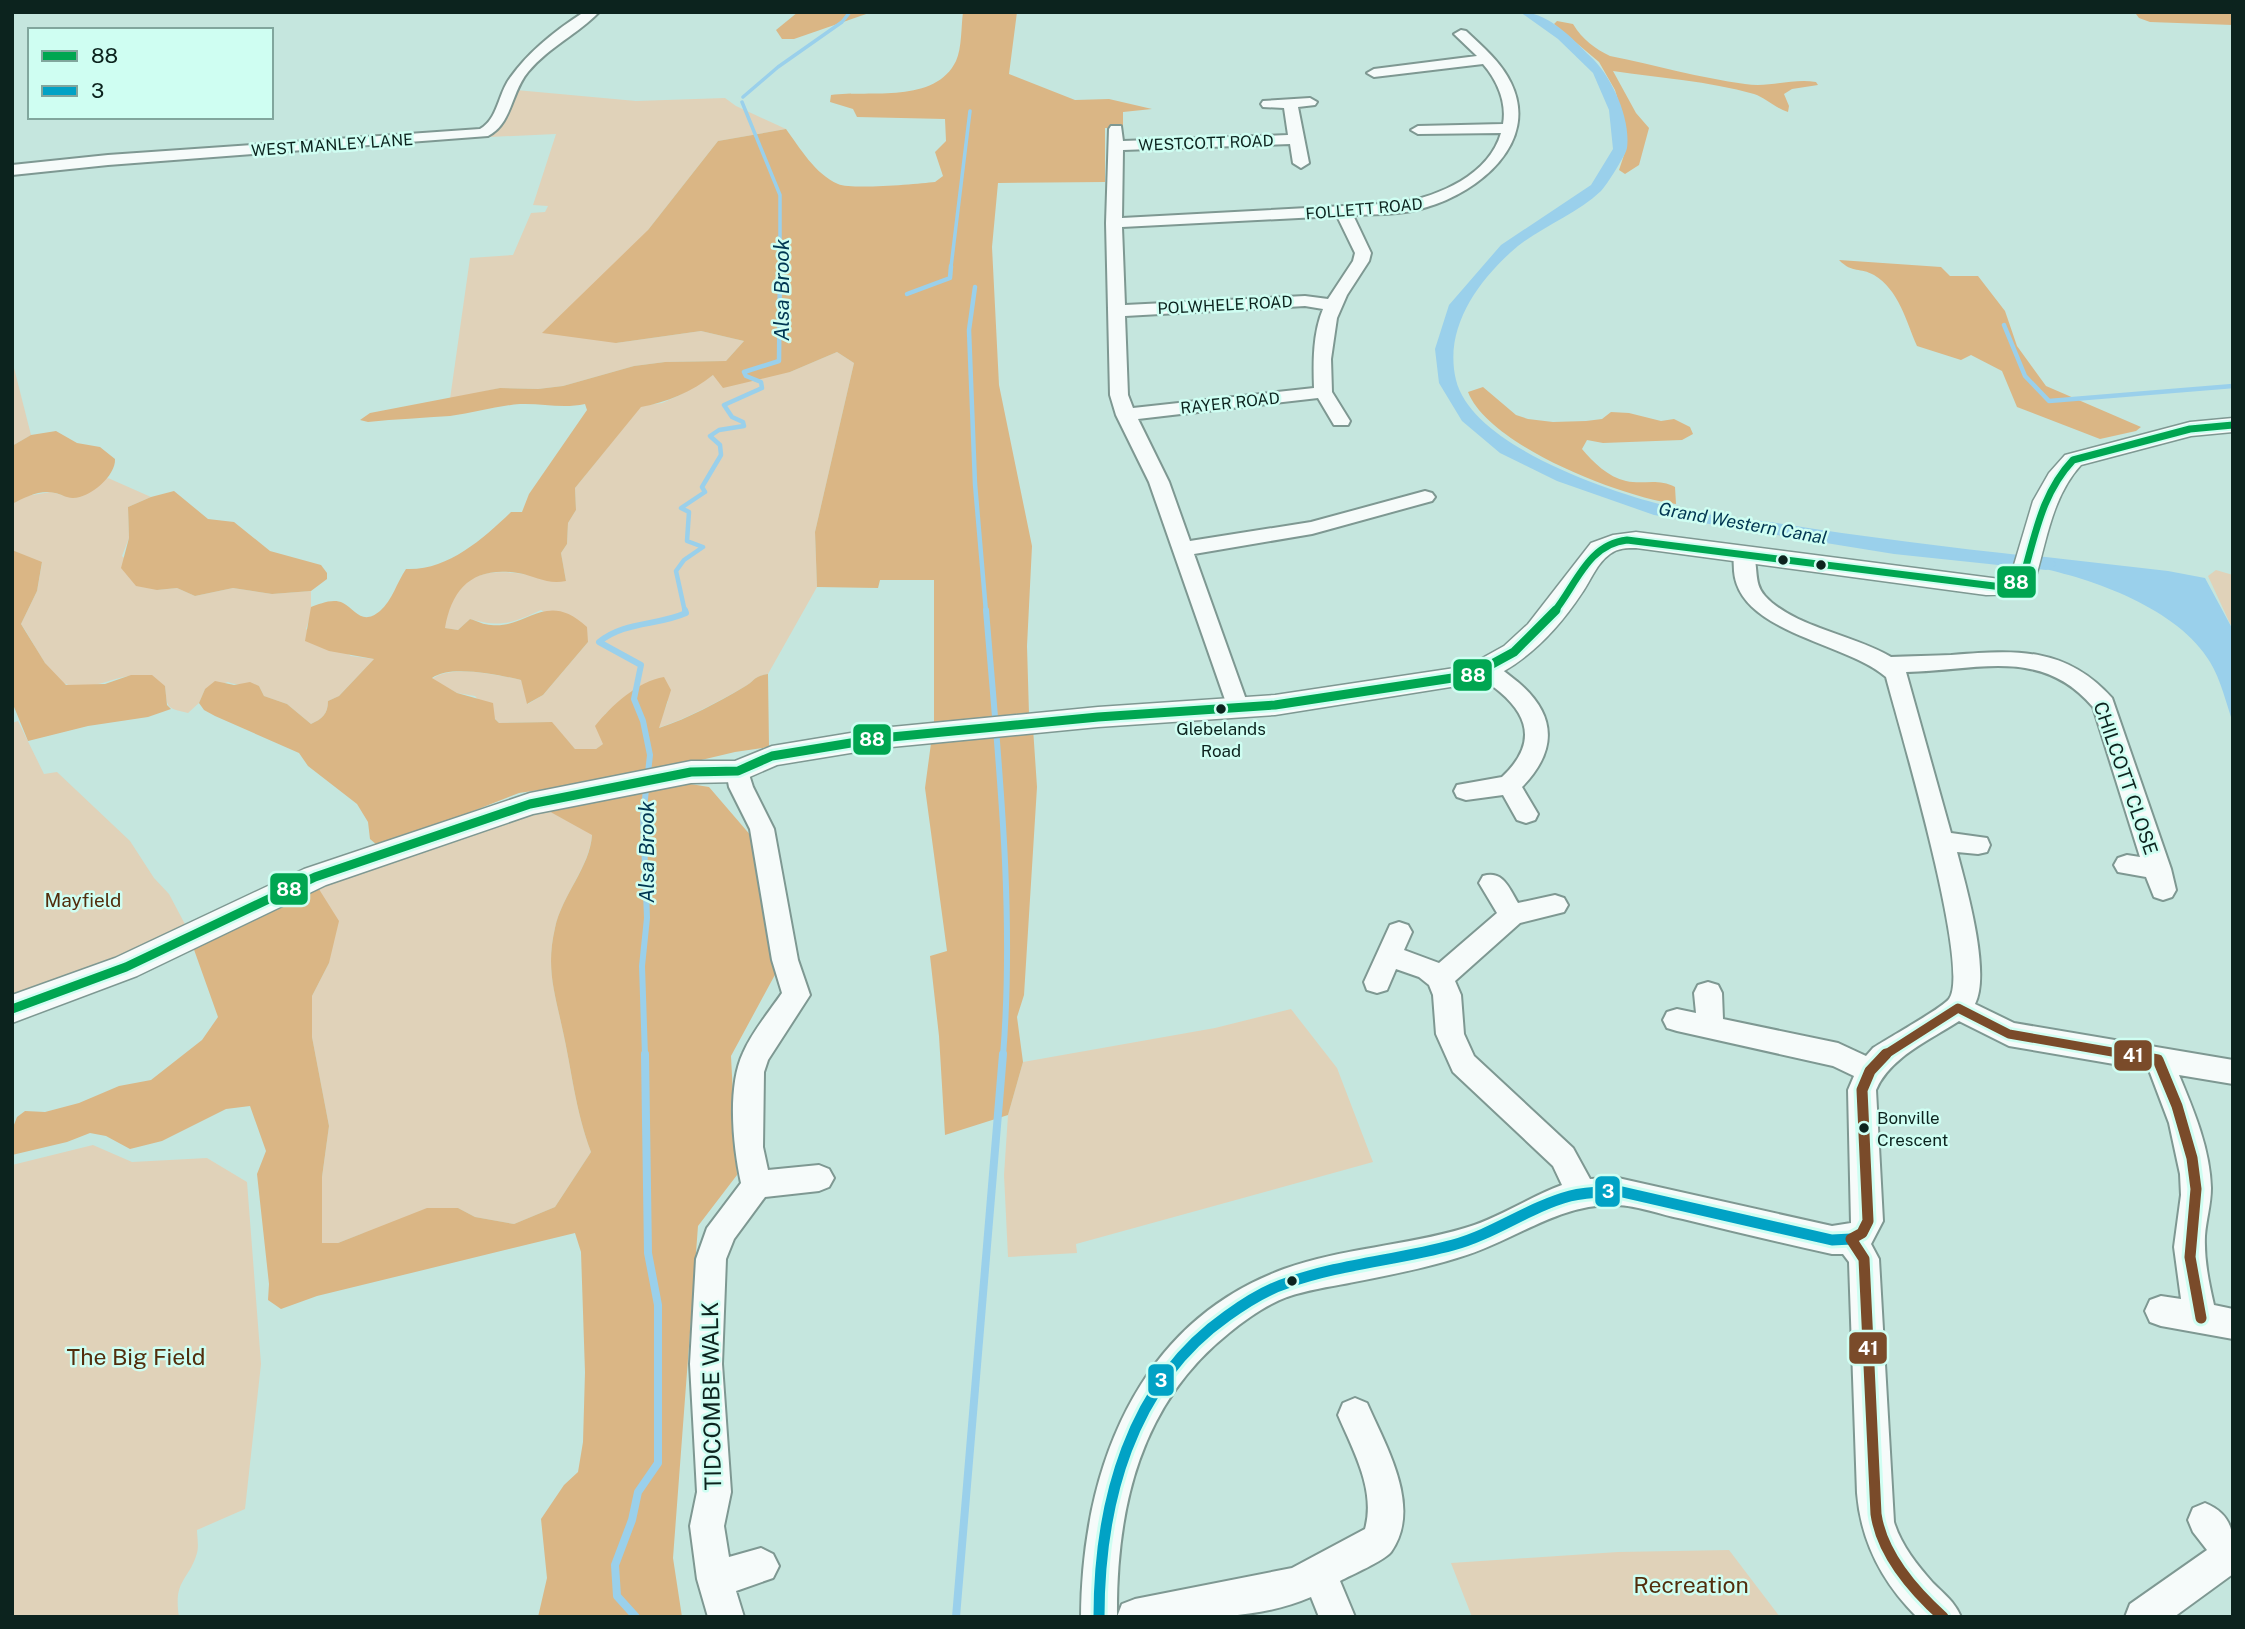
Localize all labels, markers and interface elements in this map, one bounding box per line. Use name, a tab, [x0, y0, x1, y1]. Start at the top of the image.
legend	[28, 28, 273, 119]
text: 88	[91, 43, 118, 68]
text: 3	[91, 78, 104, 103]
street label: WEST MANLEY LANE	[250, 130, 414, 160]
street label: WESTCOTT ROAD	[1138, 131, 1274, 155]
street label: FOLLETT ROAD	[1305, 194, 1423, 224]
water label: Alsa Brook	[769, 238, 794, 341]
street label: POLWHELE ROAD	[1157, 292, 1293, 318]
street label: RAYER ROAD	[1179, 388, 1281, 418]
water label: Grand Western Canal	[1657, 498, 1829, 548]
unlabelled marker	[1776, 553, 1790, 567]
unlabelled marker	[1814, 558, 1828, 572]
line badge: 88	[1996, 565, 2037, 599]
text: 88	[2003, 571, 2029, 593]
line badge: 88	[1452, 658, 1493, 692]
text: 88	[1460, 664, 1486, 686]
street label: CHILCOTT CLOSE	[2089, 699, 2163, 857]
marker: Glebelands Road	[1214, 702, 1228, 716]
place label: Glebelands Road	[1176, 719, 1266, 761]
line badge: 88	[852, 723, 892, 756]
text: 88	[859, 728, 885, 750]
water label: Alsa Brook	[634, 800, 659, 903]
line badge: 88	[269, 872, 309, 906]
text: 88	[276, 878, 302, 900]
park label: Mayfield	[45, 889, 121, 911]
line badge: 41	[2113, 1039, 2153, 1072]
text: 41	[2123, 1044, 2143, 1066]
place label: Bonville Crescent	[1877, 1108, 1948, 1150]
marker: Bonville Crescent	[1857, 1121, 1871, 1135]
line badge: 3	[1594, 1175, 1621, 1208]
text: 3	[1602, 1180, 1614, 1202]
unlabelled marker	[1285, 1274, 1299, 1288]
street label: TIDCOMBE WALK	[696, 1301, 726, 1491]
line badge: 41	[1848, 1331, 1888, 1365]
text: 41	[1858, 1337, 1878, 1359]
park label: The Big Field	[67, 1343, 205, 1370]
line badge: 3	[1147, 1363, 1175, 1397]
text: 3	[1155, 1369, 1167, 1391]
park label: Recreation	[1633, 1571, 1749, 1598]

